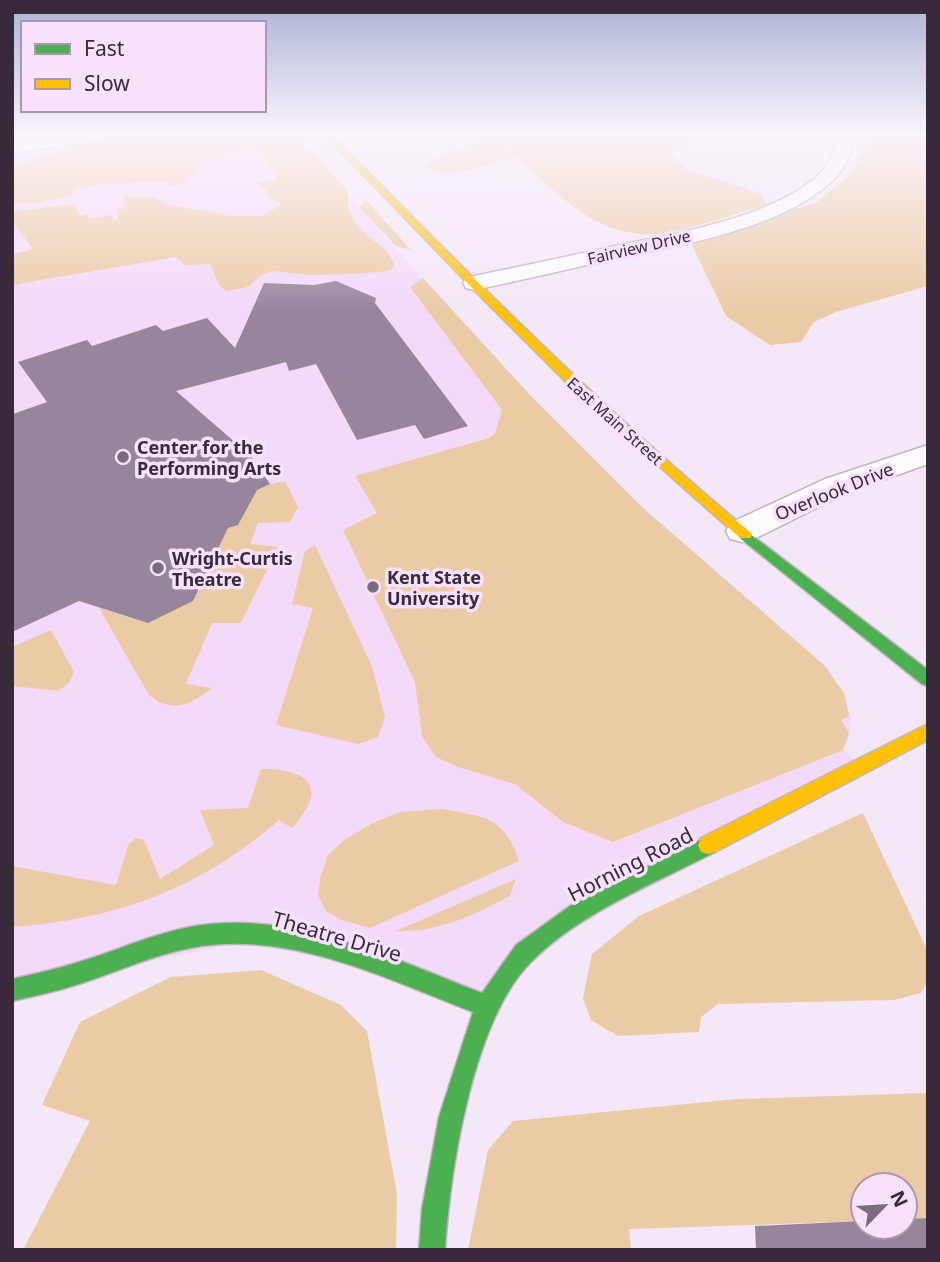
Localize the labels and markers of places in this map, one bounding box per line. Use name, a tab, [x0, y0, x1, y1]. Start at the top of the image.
place label: Center for the Performing Arts	[137, 435, 281, 480]
marker: Center for the Performing Arts	[115, 449, 131, 465]
place label: Wright-Curtis Theatre	[172, 546, 293, 591]
marker: Wright-Curtis Theatre	[150, 560, 166, 576]
place label: Kent State University	[387, 565, 481, 610]
marker: Kent State University	[365, 579, 381, 595]

